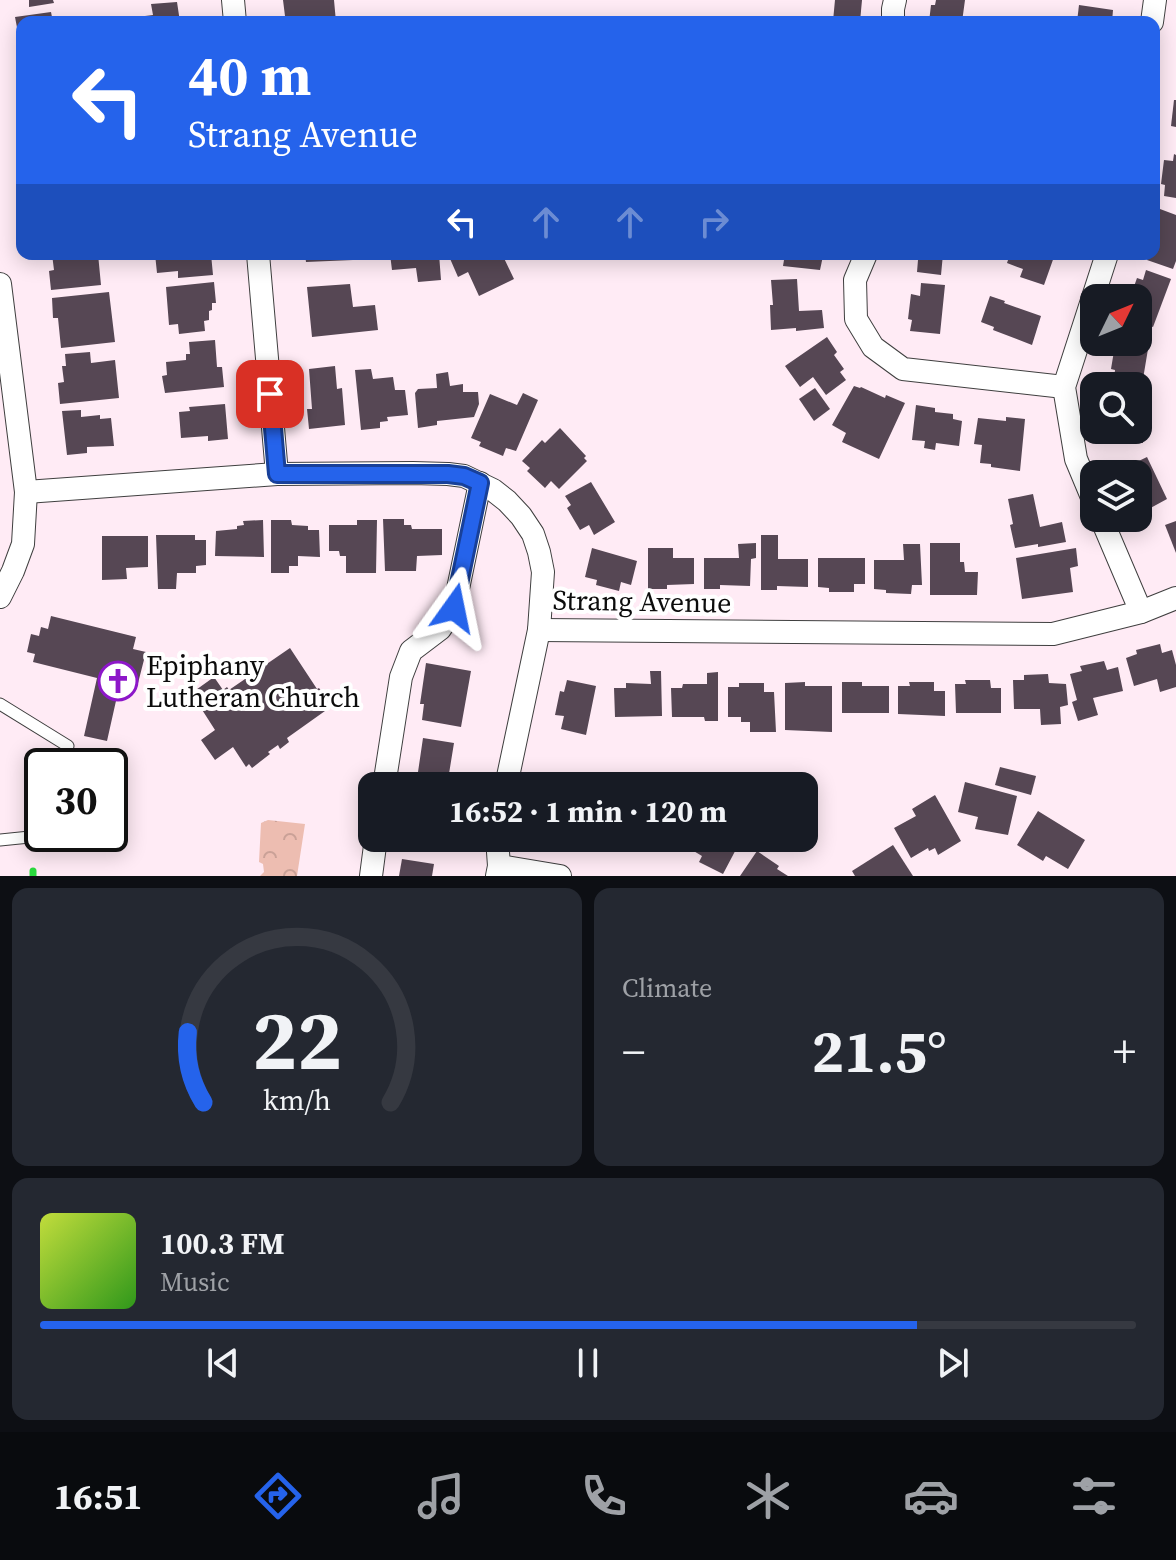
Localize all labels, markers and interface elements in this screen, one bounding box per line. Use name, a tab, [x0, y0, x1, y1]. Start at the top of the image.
text: 40 m	[188, 37, 311, 114]
icon: left	[56, 48, 160, 152]
text: Strang Avenue	[188, 110, 418, 159]
icon: left	[440, 200, 484, 244]
icon: ahead	[524, 200, 568, 244]
icon: ahead	[608, 200, 652, 244]
icon: right	[692, 200, 736, 244]
north arrow	[1080, 284, 1152, 356]
map controls	[1080, 284, 1152, 532]
pin	[236, 360, 304, 428]
icon: arrive	[248, 372, 292, 416]
button: search	[1080, 372, 1152, 444]
button: layers	[1080, 460, 1152, 532]
position arrow	[412, 566, 496, 650]
street label: Strang Avenue	[552, 580, 732, 622]
place label: Epiphany Lutheran Church	[146, 646, 360, 716]
church icon: Epiphany Lutheran Church	[97, 660, 139, 702]
speed limit sign: 30	[24, 748, 128, 852]
text: 16:52 · 1 min · 120 m	[449, 791, 727, 832]
text: Climate	[622, 970, 712, 1006]
text: 22	[252, 983, 342, 1097]
text: 21.5°	[811, 1010, 947, 1092]
text: −	[622, 1021, 645, 1082]
text: +	[1113, 1021, 1136, 1082]
text: km/h	[263, 1080, 331, 1120]
text: 100.3 FM	[160, 1223, 285, 1264]
text: Music	[160, 1264, 230, 1300]
icon: previous	[201, 1341, 245, 1385]
icon: pause	[566, 1341, 610, 1385]
icon: next	[931, 1341, 975, 1385]
icon: directions	[250, 1468, 306, 1524]
icon: music	[413, 1468, 469, 1524]
icon: phone	[576, 1468, 632, 1524]
icon: climate	[740, 1468, 796, 1524]
icon: car	[903, 1468, 959, 1524]
icon: filters	[1066, 1468, 1122, 1524]
text: 16:51	[54, 1472, 143, 1521]

